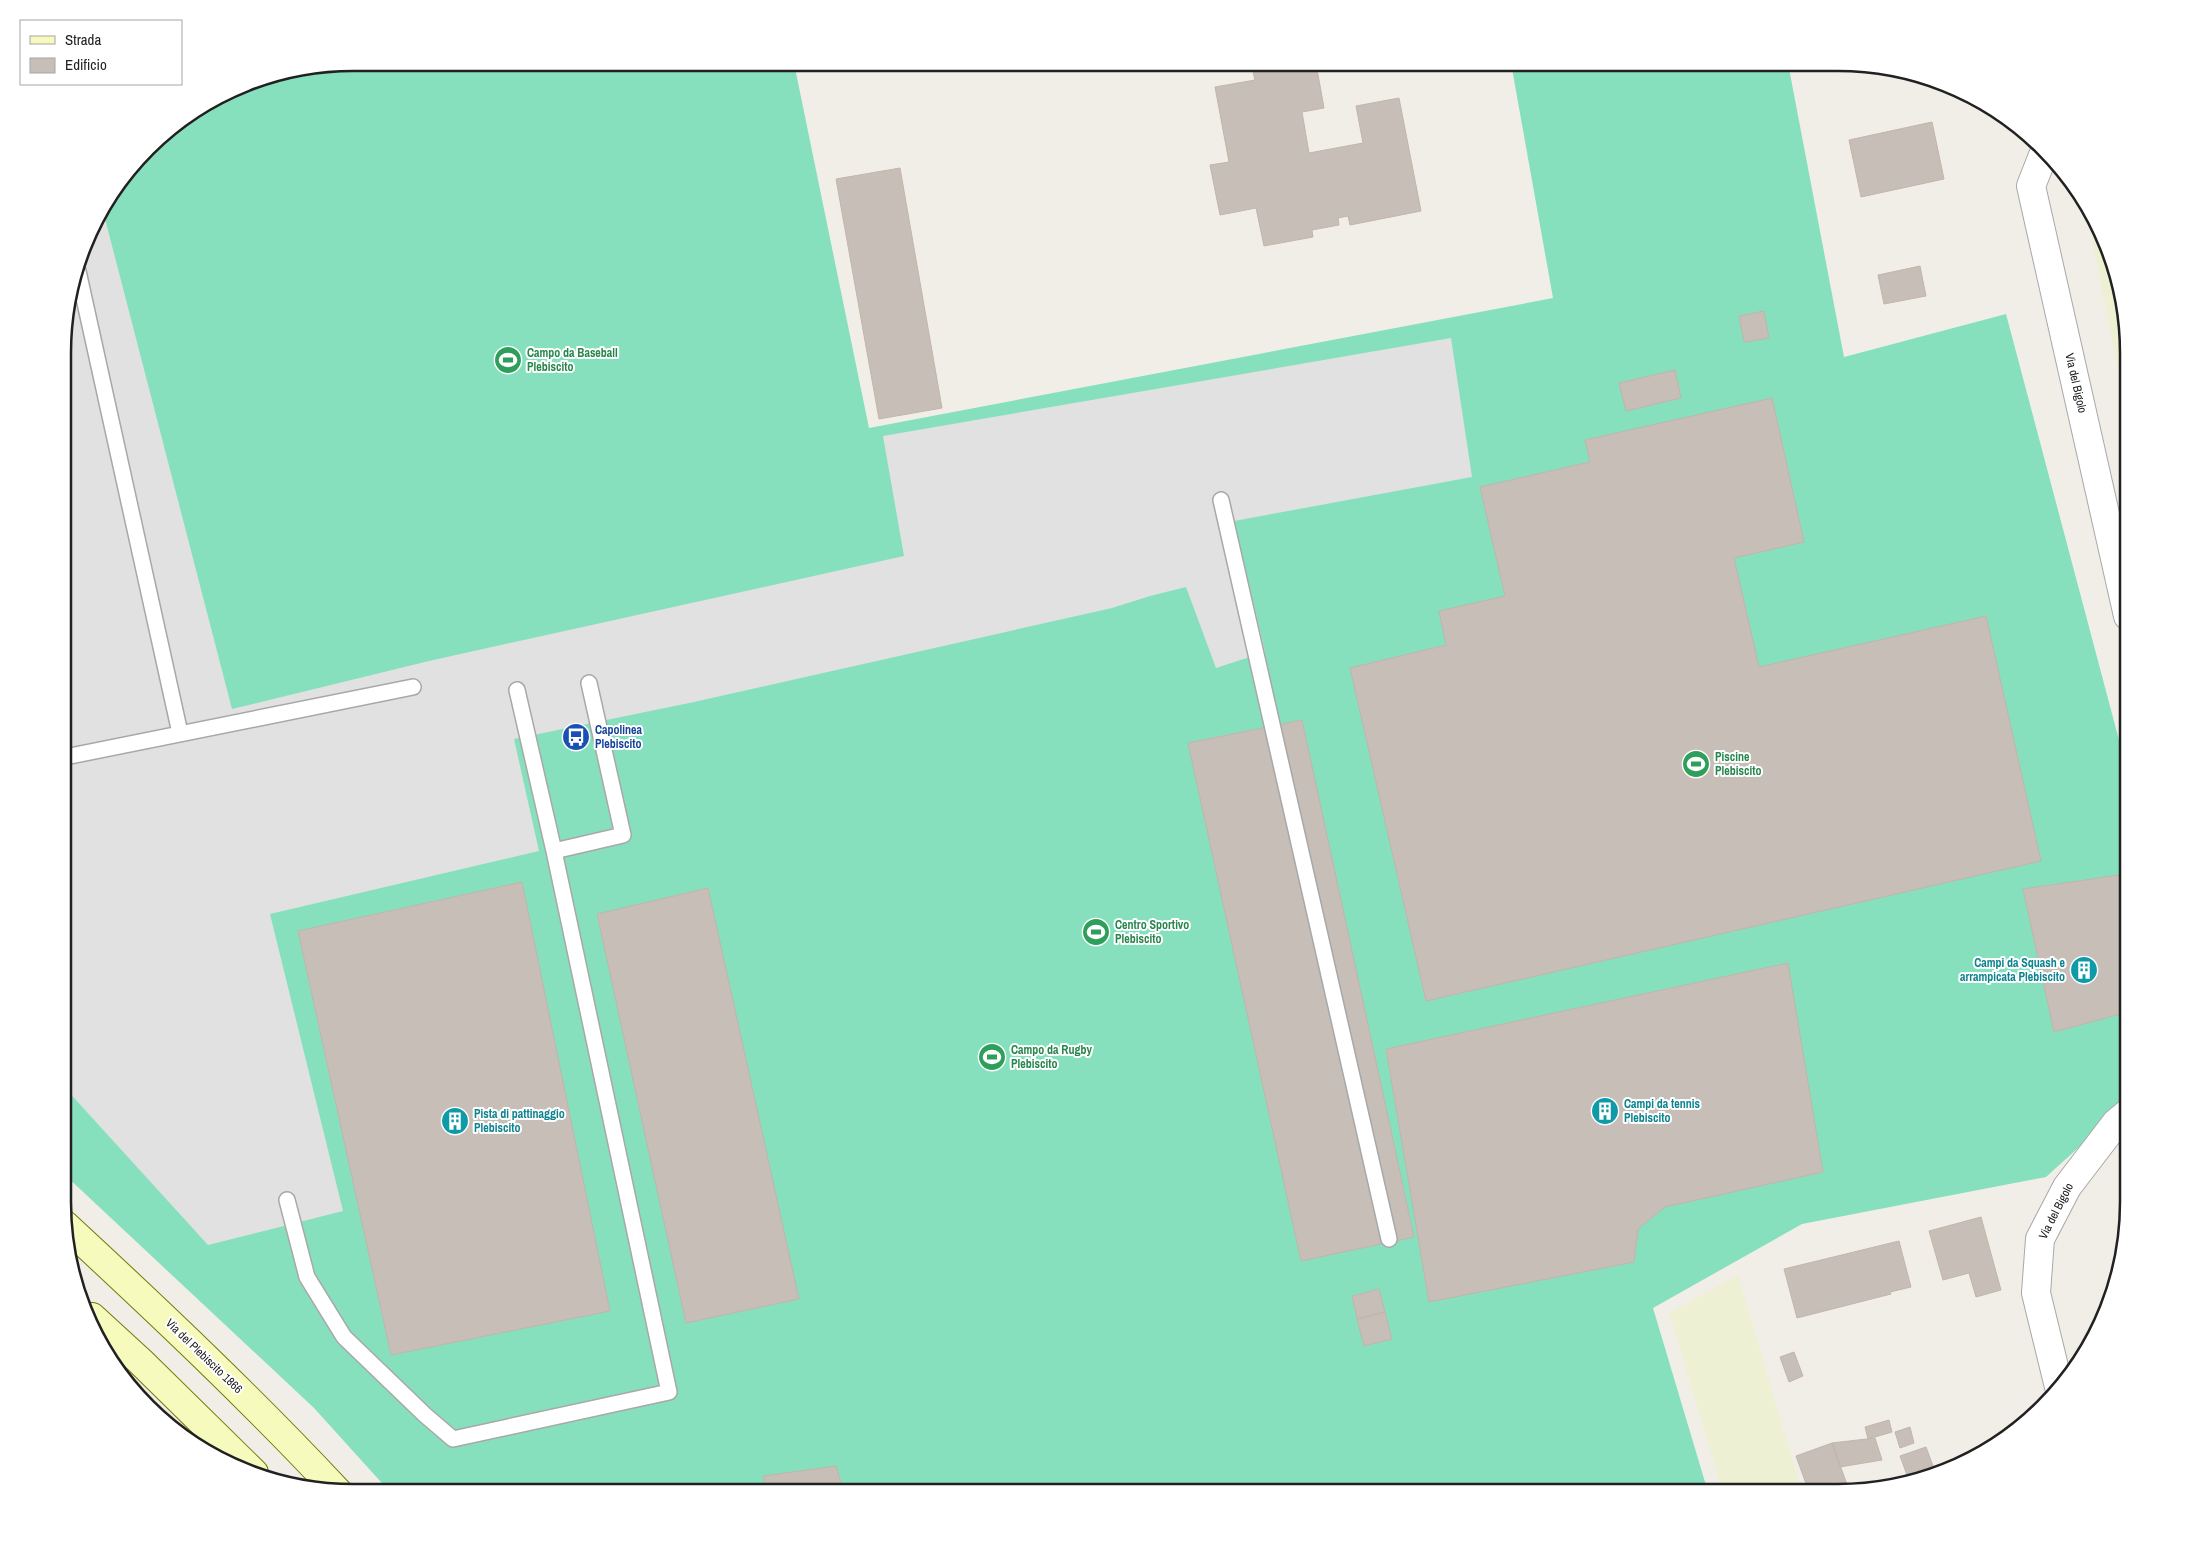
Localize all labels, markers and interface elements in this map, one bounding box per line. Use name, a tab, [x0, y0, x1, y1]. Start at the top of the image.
legend	[20, 20, 182, 85]
text: Strada	[65, 29, 101, 50]
text: Edificio	[65, 54, 107, 75]
sports icon: Campo da Baseball Plebiscito	[493, 345, 523, 375]
place label: Campo da Baseball Plebiscito	[527, 345, 618, 375]
street label: Via del Bigolo	[2061, 351, 2091, 415]
bus stop icon: Capolinea Plebiscito	[561, 722, 591, 752]
place label: Capolinea Plebiscito	[595, 722, 643, 752]
sports icon: Piscine Plebiscito	[1681, 749, 1711, 779]
place label: Piscine Plebiscito	[1715, 749, 1762, 779]
sports icon: Centro Sportivo Plebiscito	[1081, 917, 1111, 947]
place label: Centro Sportivo Plebiscito	[1115, 917, 1189, 947]
place label: Campi da Squash e arrampicata Plebiscito	[1960, 955, 2066, 985]
building icon: Campi da Squash e arrampicata Plebiscito	[2069, 955, 2099, 985]
sports icon: Campo da Rugby Plebiscito	[977, 1042, 1007, 1072]
place label: Campo da Rugby Plebiscito	[1011, 1042, 1092, 1072]
building icon: Campi da tennis Plebiscito	[1590, 1096, 1620, 1126]
place label: Campi da tennis Plebiscito	[1624, 1096, 1701, 1126]
building icon: Pista di pattinaggio Plebiscito	[440, 1106, 470, 1136]
place label: Pista di pattinaggio Plebiscito	[474, 1106, 565, 1136]
street label: Via del Bigolo	[2035, 1180, 2077, 1242]
street label: Via del Plebiscito 1866	[162, 1315, 246, 1397]

